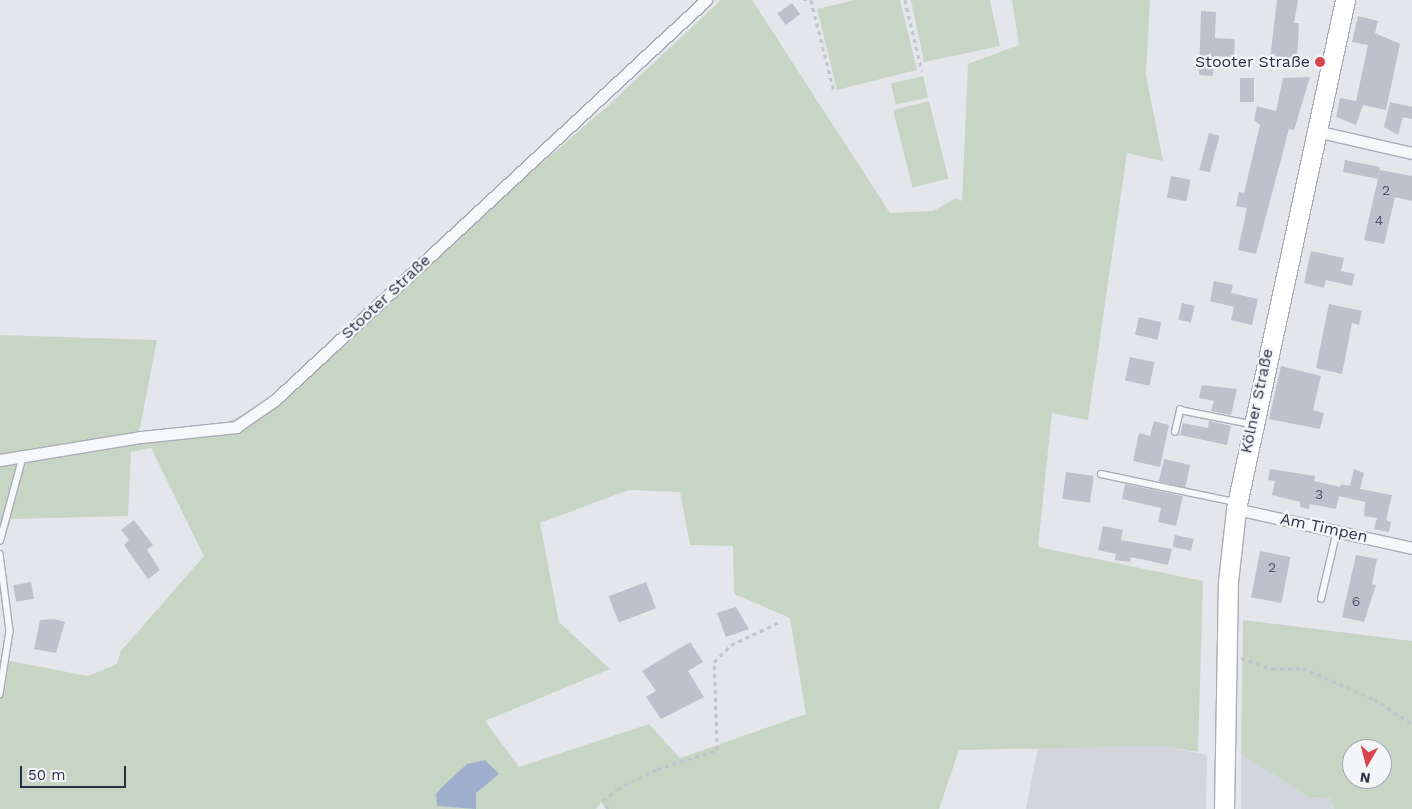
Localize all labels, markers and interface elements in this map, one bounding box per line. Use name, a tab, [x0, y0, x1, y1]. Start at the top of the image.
place label: Stooter Straße	[1195, 52, 1310, 72]
marker: Stooter Straße	[1314, 56, 1326, 68]
house number: 2	[1382, 182, 1390, 198]
house number: 4	[1375, 212, 1383, 228]
street label: Stooter Straße	[337, 251, 435, 343]
street label: Kölner Straße	[1237, 347, 1277, 455]
house number: 3	[1315, 486, 1323, 502]
street label: Am Timpen	[1278, 509, 1370, 547]
house number: 2	[1268, 559, 1276, 575]
house number: 6	[1352, 593, 1360, 609]
north arrow	[1342, 739, 1392, 789]
scale bar	[22, 756, 129, 788]
text: 50 m	[28, 766, 65, 784]
text: N	[1359, 769, 1371, 787]

